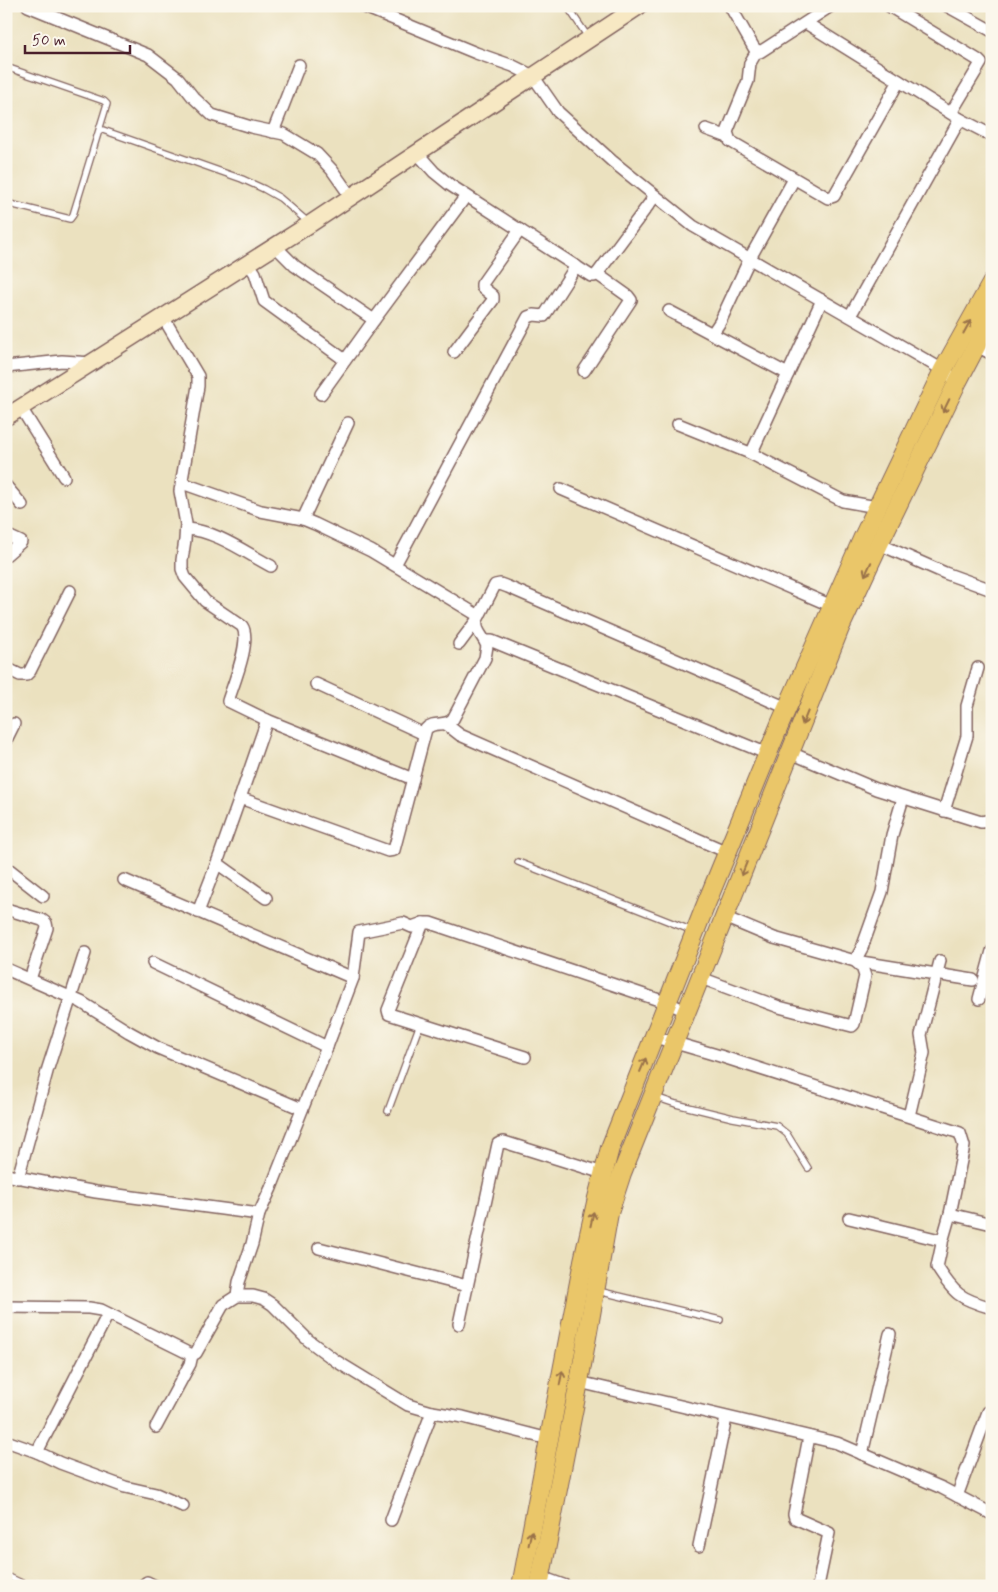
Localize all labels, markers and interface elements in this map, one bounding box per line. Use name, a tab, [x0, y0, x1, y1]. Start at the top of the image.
scale bar	[25, 22, 130, 54]
text: 50 m	[32, 31, 66, 51]
one-way arrow	[962, 321, 972, 335]
one-way arrow	[941, 398, 950, 413]
one-way arrow	[863, 561, 872, 576]
one-way arrow	[800, 710, 809, 725]
one-way arrow	[739, 861, 748, 876]
one-way arrow	[638, 1058, 648, 1073]
one-way arrow	[588, 1211, 597, 1227]
one-way arrow	[556, 1371, 566, 1387]
one-way arrow	[526, 1530, 536, 1546]

